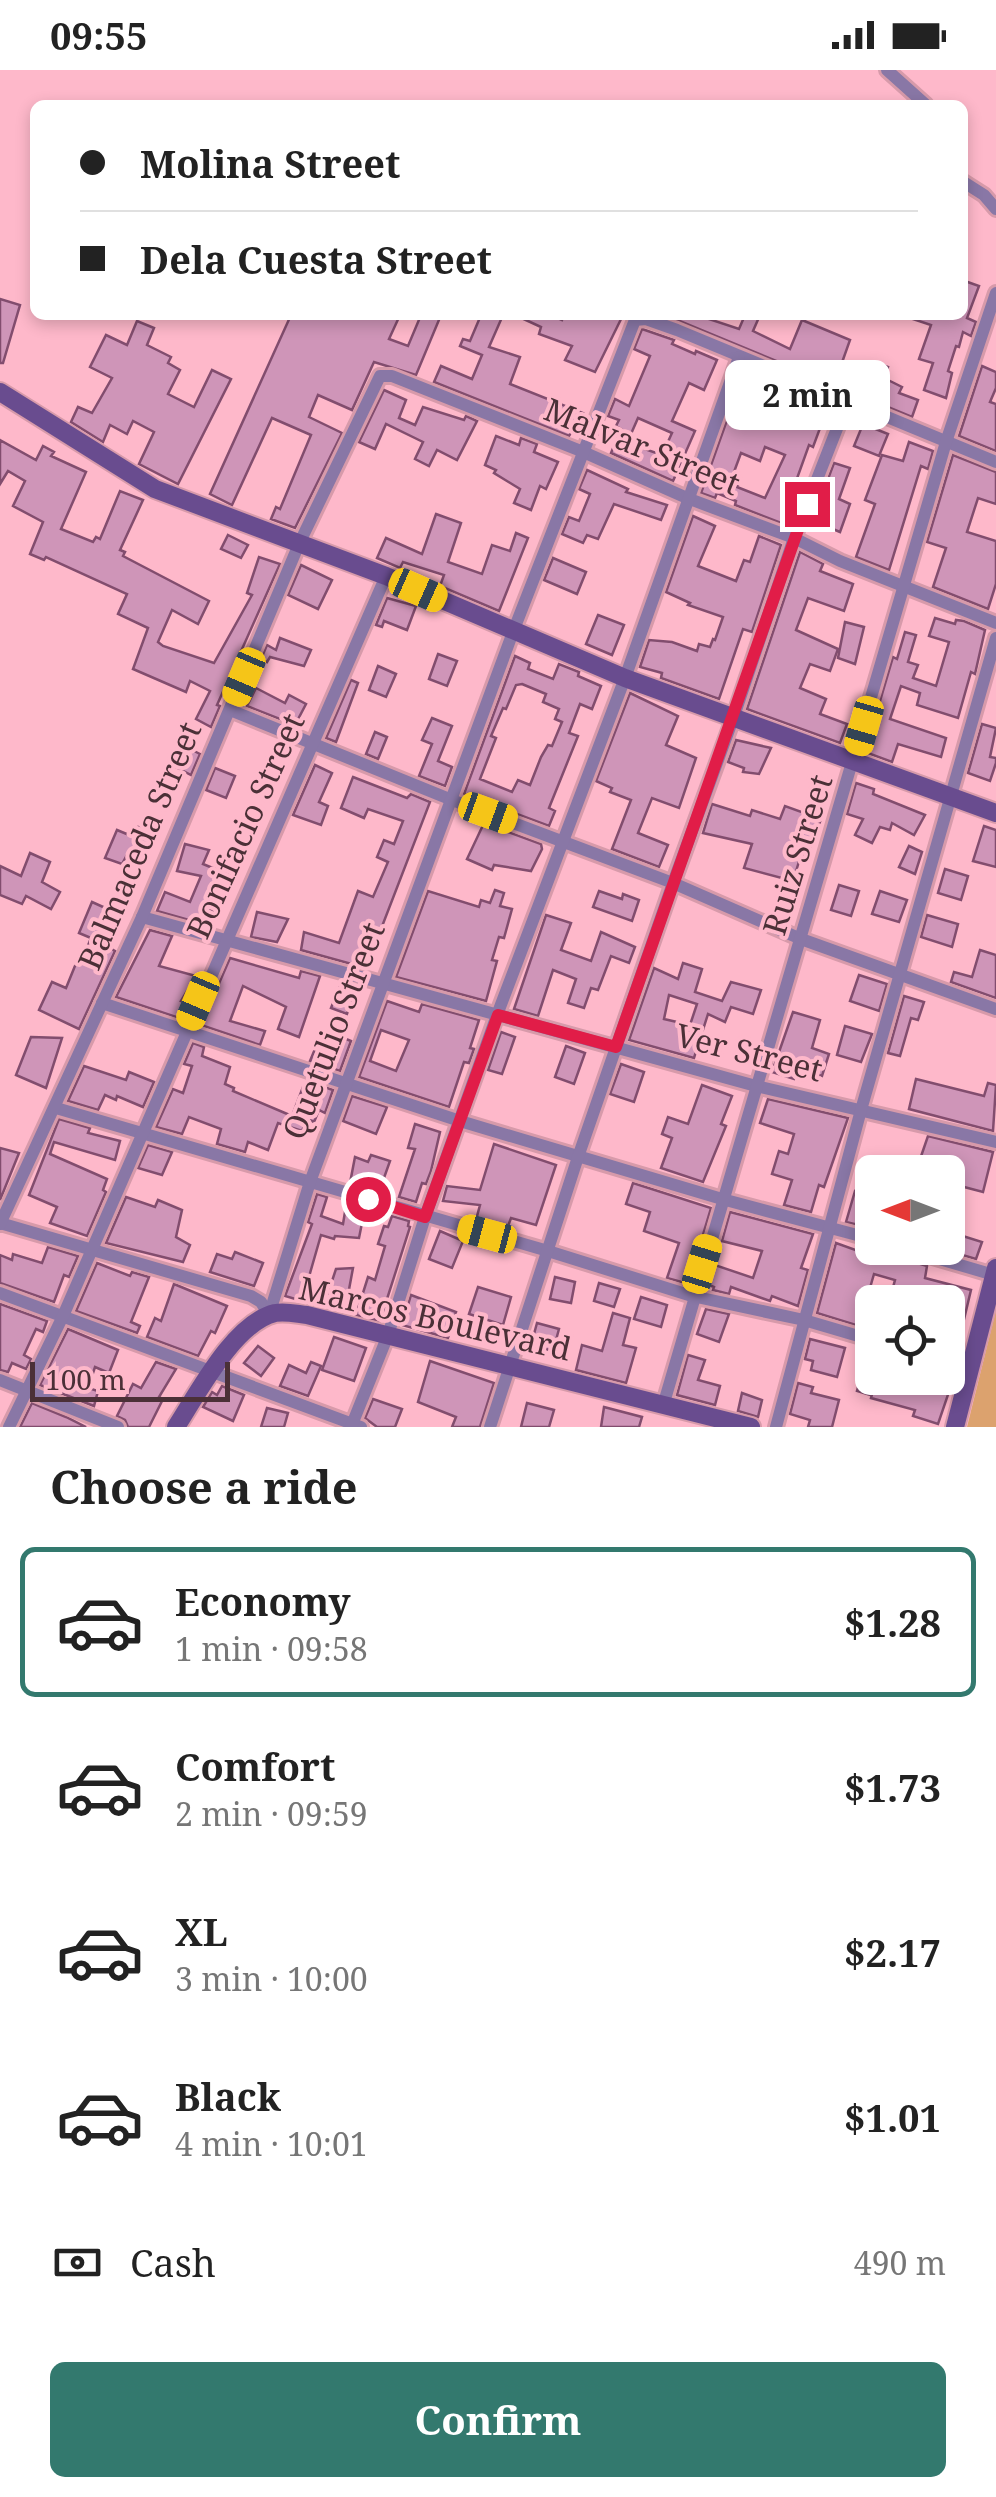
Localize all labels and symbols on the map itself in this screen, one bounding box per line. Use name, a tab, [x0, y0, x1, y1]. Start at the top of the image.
callout: 2 min	[724, 359, 890, 429]
street label: Malvar Street	[538, 387, 747, 504]
route end	[785, 482, 830, 527]
car	[384, 564, 452, 616]
car	[218, 644, 270, 710]
car	[841, 693, 887, 759]
street label: Bonifacio Street	[176, 706, 314, 945]
street label: Balmaceda Street	[67, 715, 210, 976]
street label: Ruiz Street	[752, 769, 841, 940]
car	[455, 789, 521, 837]
street label: Quetulio Street	[272, 916, 394, 1145]
car	[172, 968, 224, 1034]
street label: Ver Street	[672, 1013, 827, 1090]
north arrow	[855, 1155, 965, 1265]
route start	[346, 1177, 391, 1222]
car	[454, 1212, 520, 1256]
car	[679, 1231, 725, 1297]
street label: Marcos Boulevard	[295, 1265, 576, 1370]
scale bar	[30, 1357, 230, 1402]

